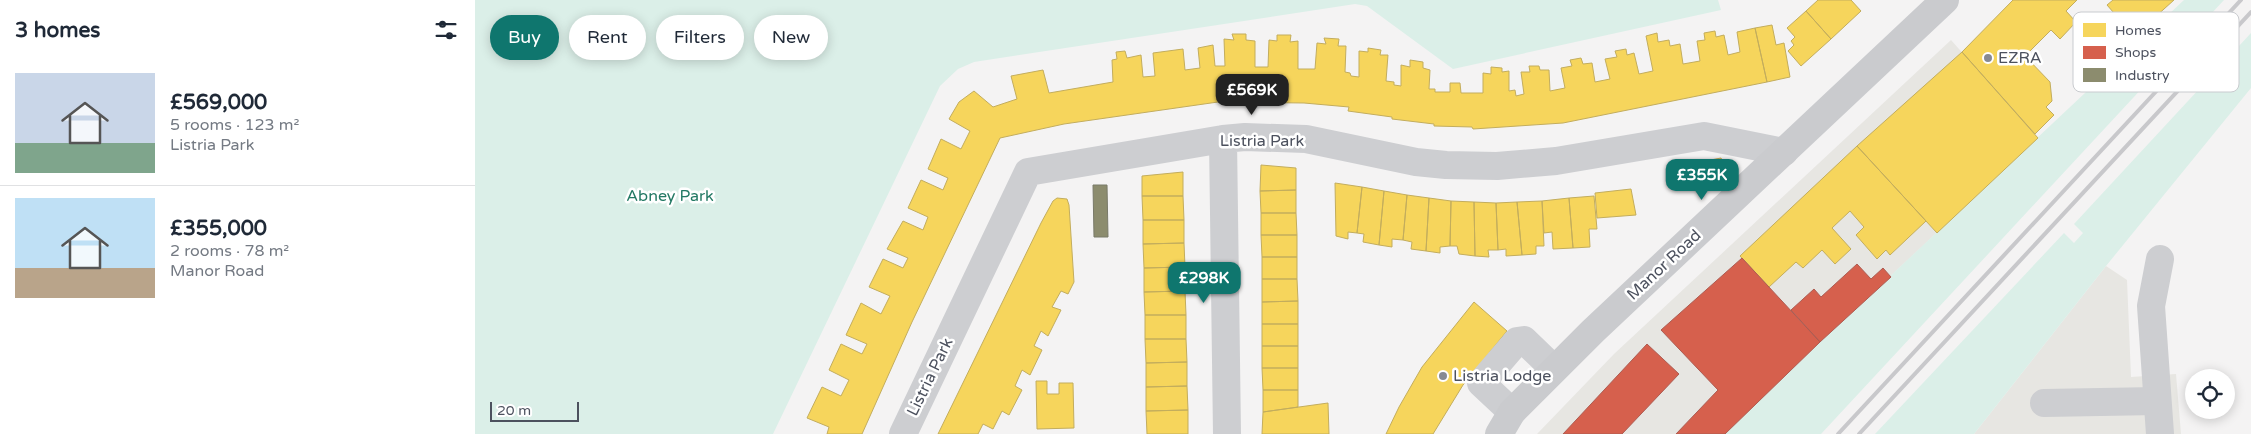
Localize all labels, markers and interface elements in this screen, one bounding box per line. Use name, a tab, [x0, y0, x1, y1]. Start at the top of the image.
legend	[2073, 12, 2239, 92]
chip: Buy	[490, 15, 559, 60]
chip: Rent	[569, 15, 646, 60]
chip: Filters	[656, 15, 744, 60]
chip: New	[754, 15, 828, 60]
icon: filters	[432, 16, 460, 44]
text: 3 homes	[15, 18, 100, 43]
text: Homes	[2115, 22, 2162, 39]
text: Shops	[2115, 44, 2156, 61]
place label: EZRA	[1998, 48, 2042, 68]
marker: EZRA	[1982, 52, 1994, 64]
text: Industry	[2115, 67, 2170, 84]
pin: £569K	[1217, 74, 1287, 116]
text: £569K	[1227, 80, 1277, 100]
text: £569,000	[170, 90, 267, 115]
icon: home	[55, 93, 115, 153]
text: 5 rooms · 123 m²	[170, 115, 299, 135]
street label: Listria Park	[1220, 131, 1304, 151]
text: Listria Park	[170, 135, 254, 155]
pin: £355K	[1667, 158, 1737, 201]
text: £355K	[1677, 165, 1727, 185]
park label: Abney Park	[626, 186, 714, 206]
text: £355,000	[170, 216, 267, 241]
icon: home	[55, 218, 115, 278]
street label: Manor Road	[1623, 225, 1705, 305]
text: 2 rooms · 78 m²	[170, 241, 289, 261]
text: Manor Road	[170, 261, 264, 281]
pin: £298K	[1169, 262, 1239, 304]
text: £298K	[1179, 268, 1229, 288]
street label: Listria Park	[903, 334, 958, 419]
place label: Listria Lodge	[1453, 366, 1551, 386]
map controls	[2185, 369, 2235, 419]
button: locate	[2185, 369, 2235, 419]
marker: Listria Lodge	[1437, 370, 1449, 382]
scale bar	[490, 399, 579, 422]
text: 20 m	[497, 402, 531, 419]

